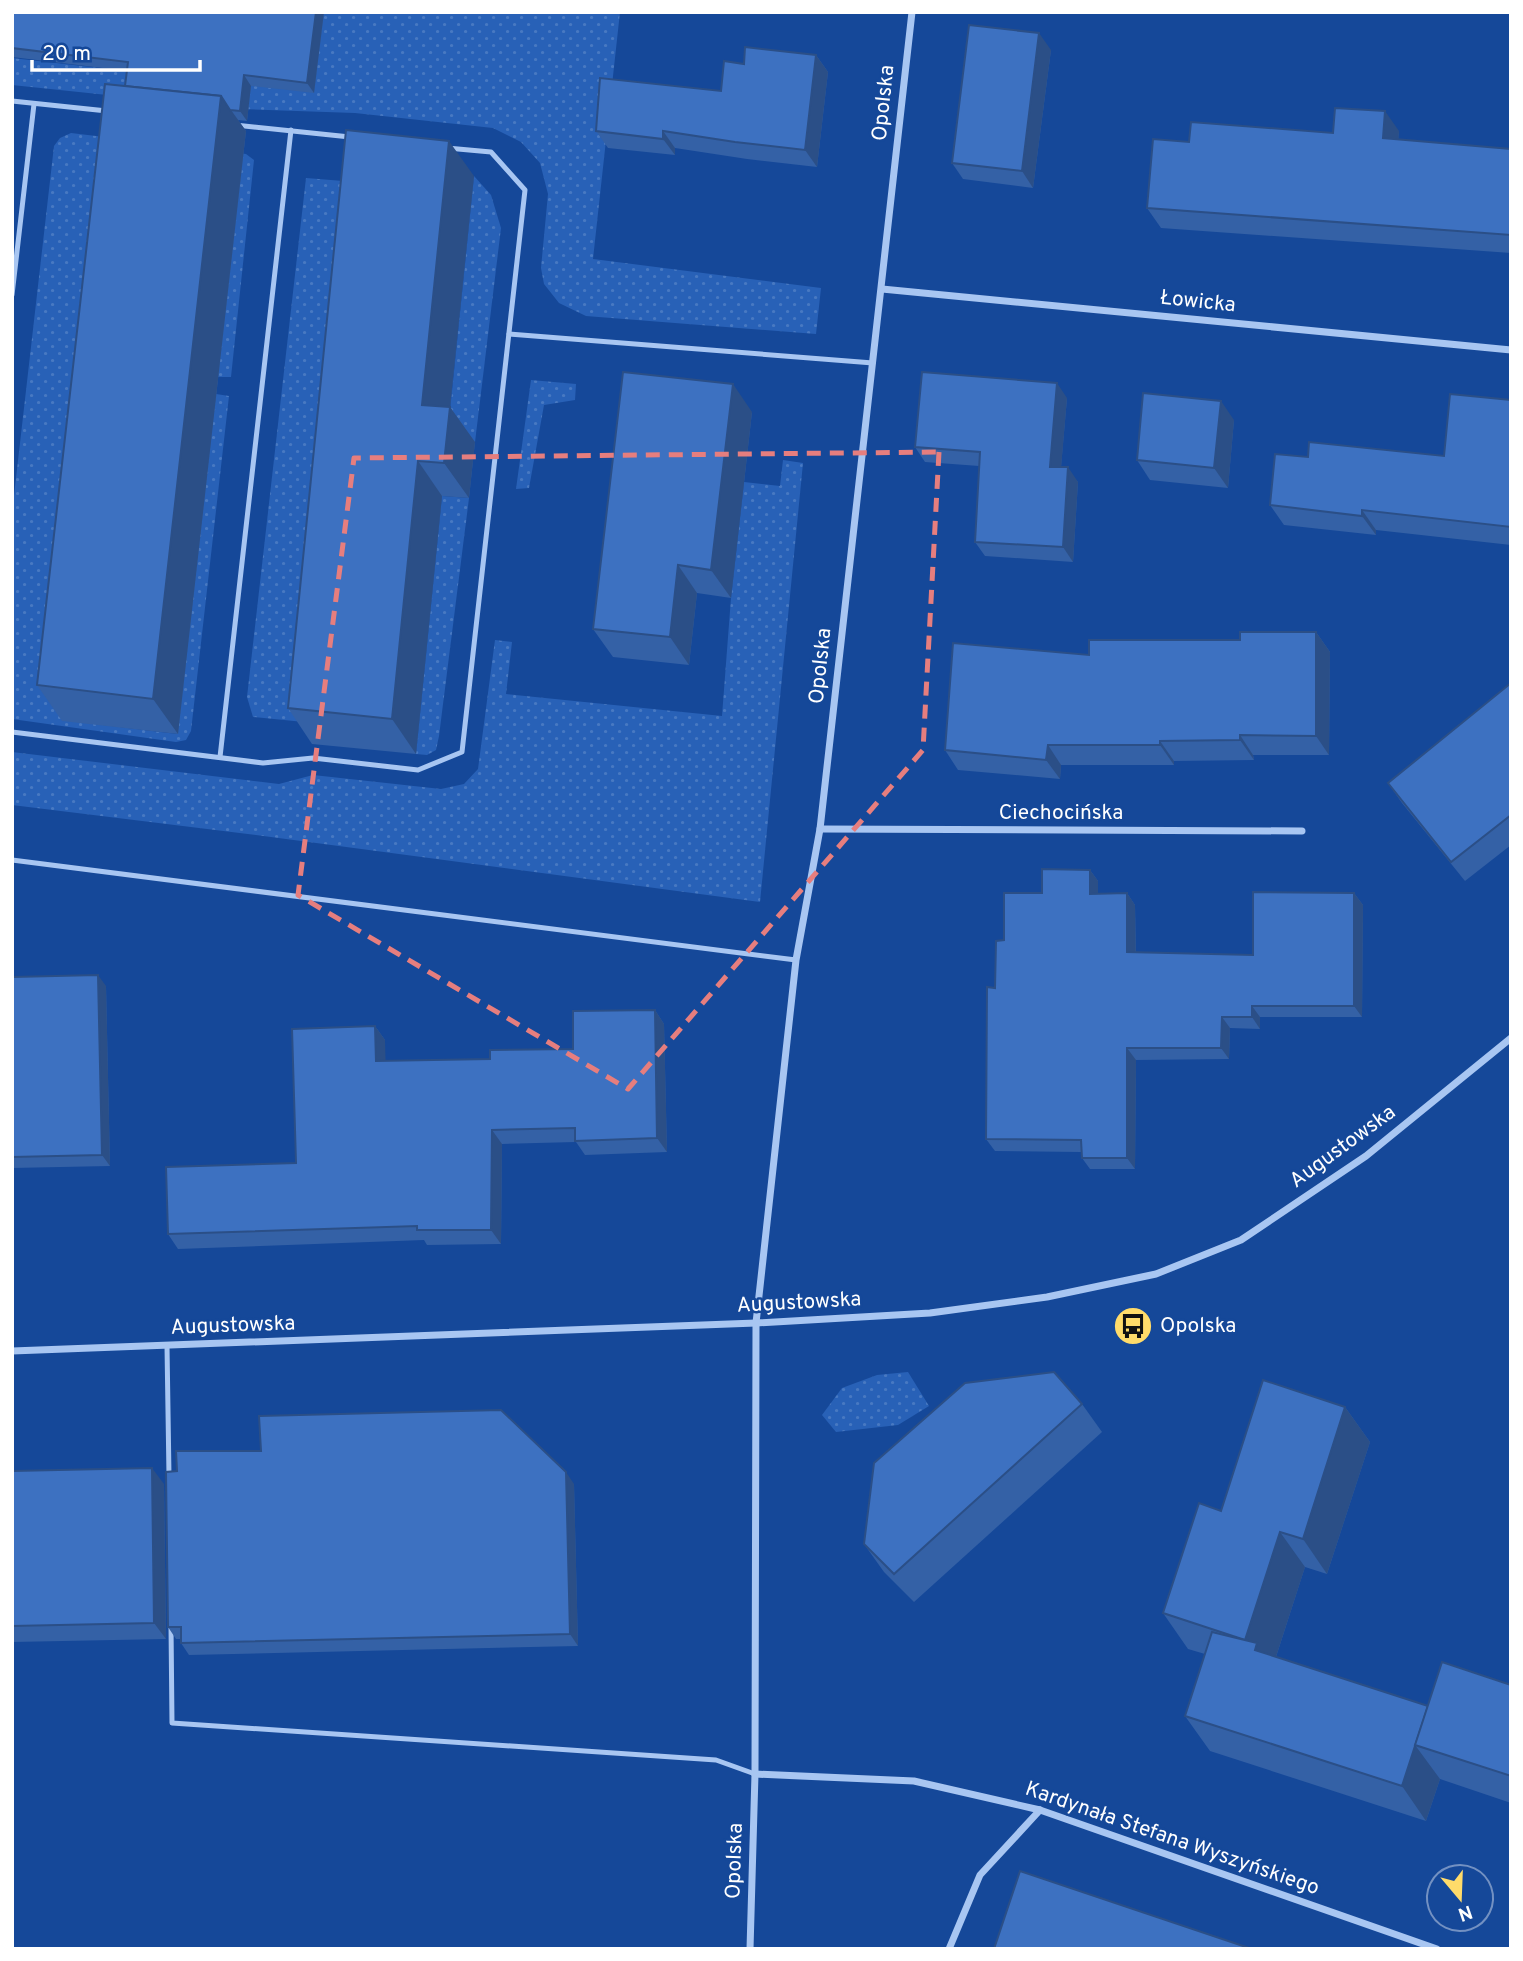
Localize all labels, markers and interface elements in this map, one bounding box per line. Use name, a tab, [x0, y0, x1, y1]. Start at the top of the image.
scale bar	[32, 28, 200, 72]
text: 20 m	[42, 41, 91, 68]
street label: Opolska	[867, 64, 901, 142]
street label: Łowicka	[1159, 285, 1237, 319]
street label: Opolska	[804, 627, 838, 705]
street label: Ciechocińska	[999, 800, 1123, 827]
street label: Augustowska	[1285, 1099, 1401, 1195]
street label: Augustowska	[736, 1286, 862, 1320]
bus stop icon: Opolska	[1112, 1305, 1154, 1347]
street label: Augustowska	[170, 1310, 296, 1342]
place label: Opolska	[1160, 1313, 1236, 1340]
street label: Kardynała Stefana Wyszyńskiego	[1021, 1776, 1323, 1902]
street label: Opolska	[720, 1822, 750, 1900]
north arrow	[1425, 1863, 1495, 1933]
text: N	[1455, 1899, 1475, 1926]

